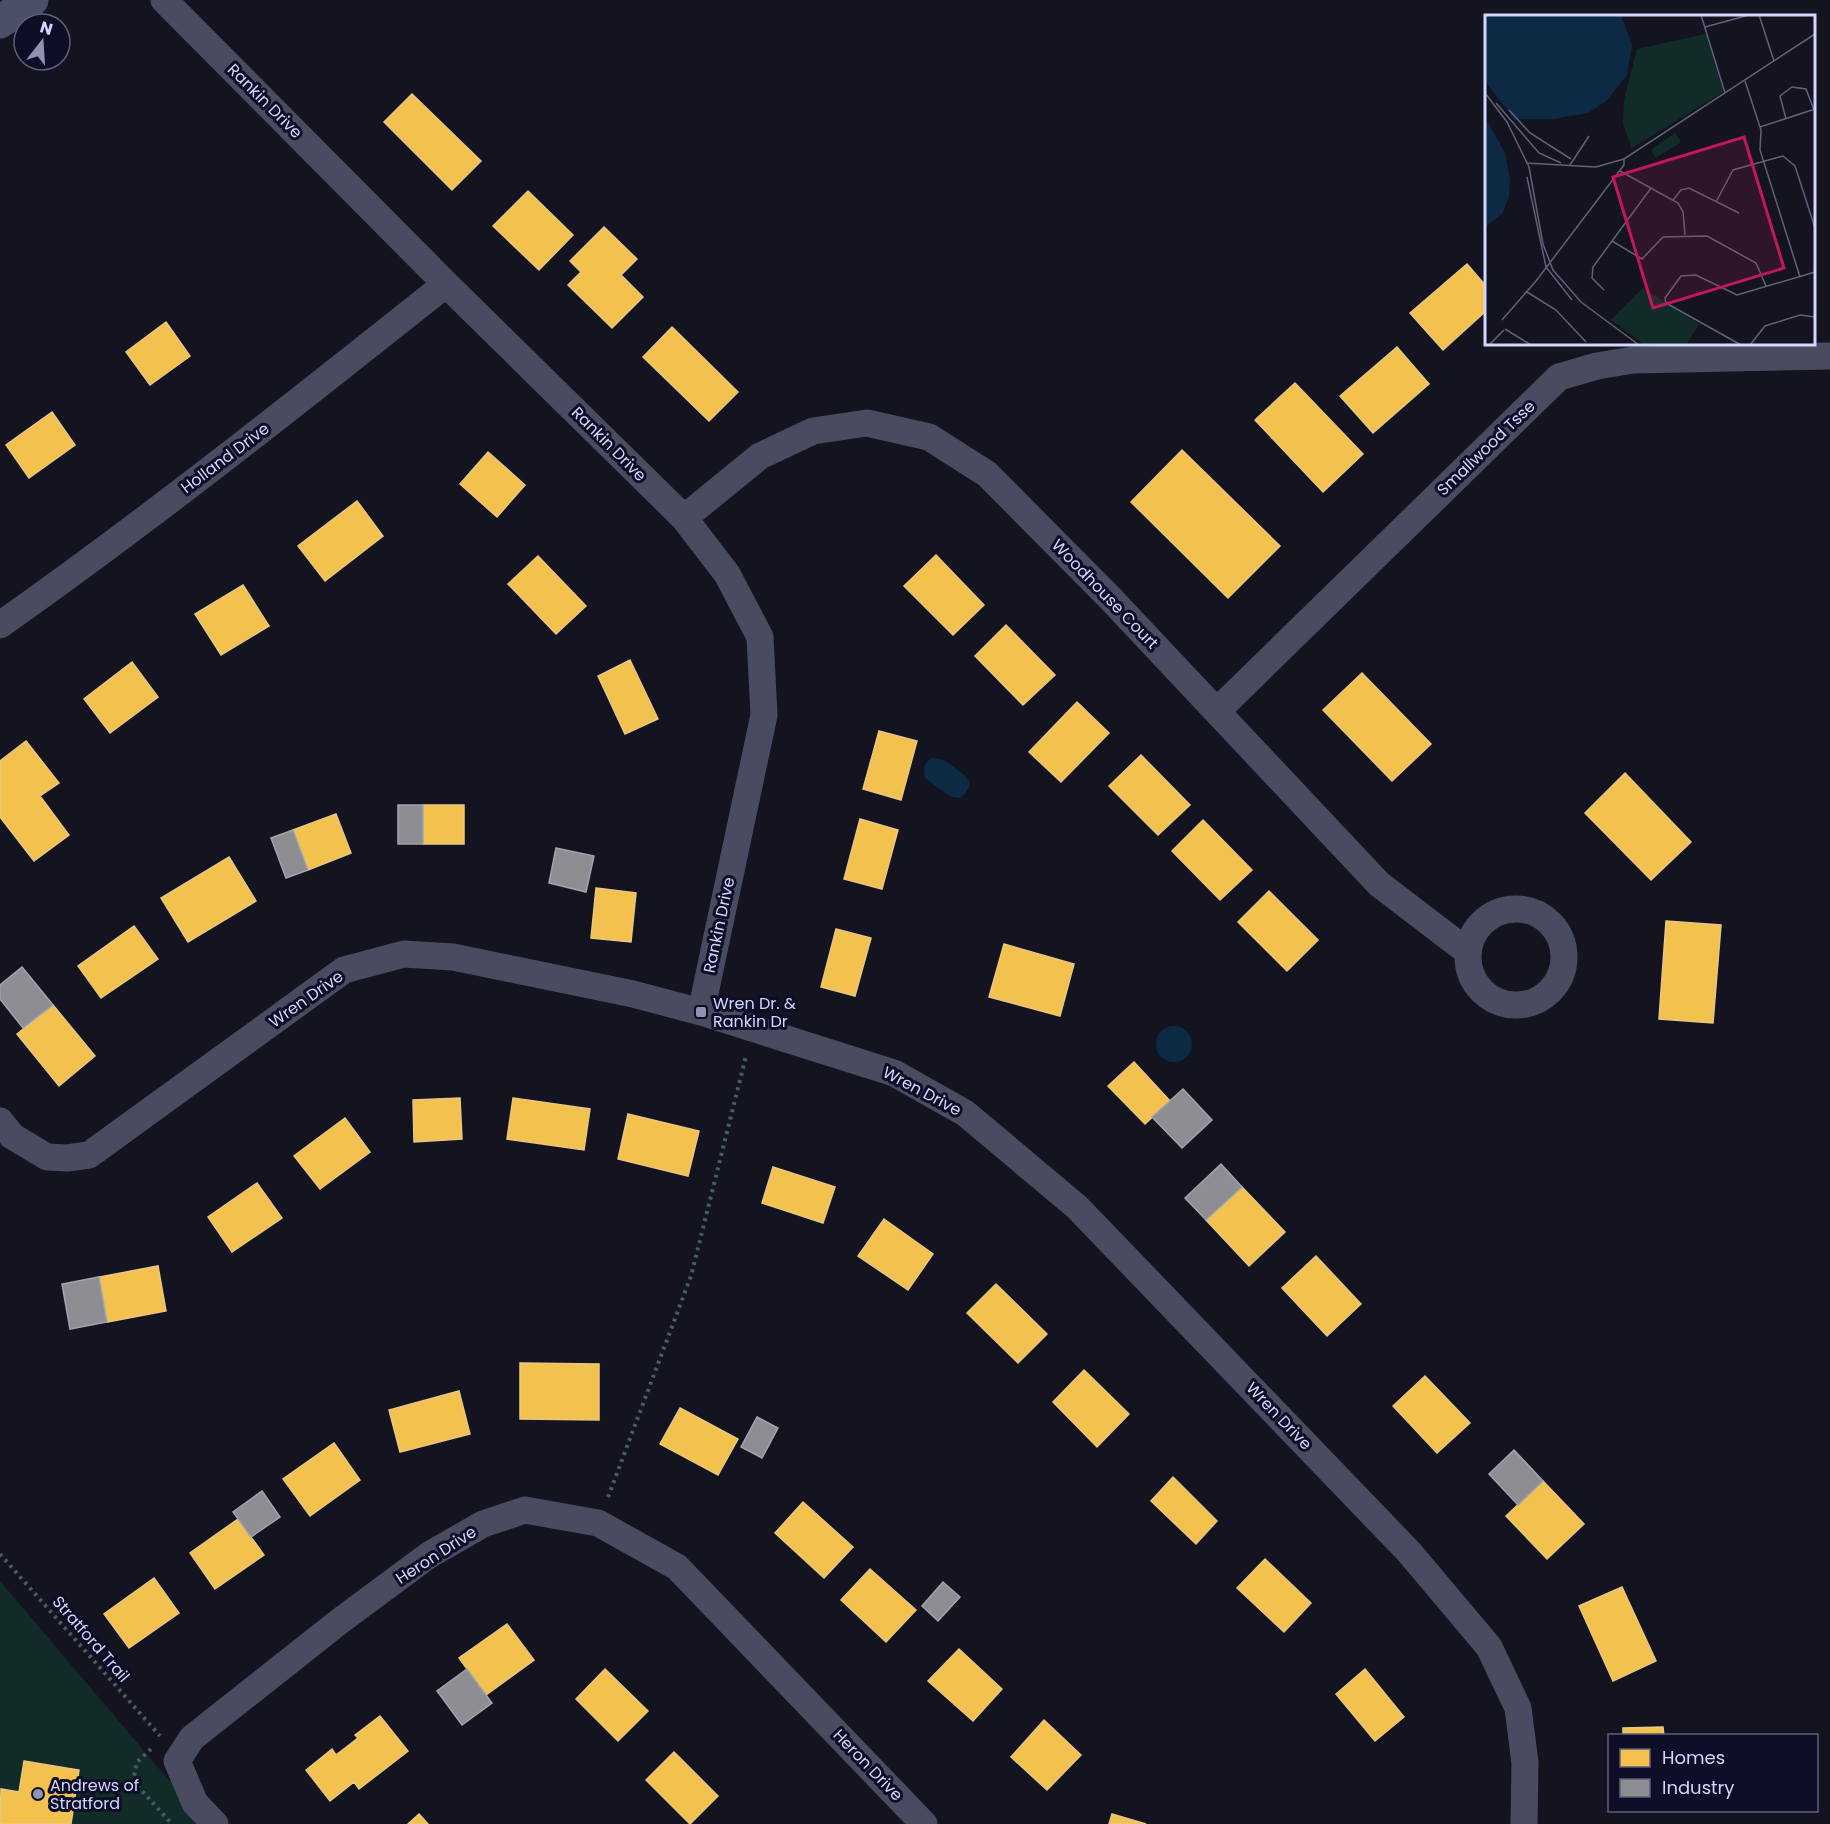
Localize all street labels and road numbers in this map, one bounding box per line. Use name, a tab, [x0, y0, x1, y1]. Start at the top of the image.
street label: Rankin Drive	[222, 58, 308, 144]
street label: Smallwood Tsse	[1432, 395, 1540, 501]
street label: Rankin Drive	[566, 401, 652, 487]
street label: Holland Drive	[176, 417, 274, 499]
street label: Woodhouse Court	[1046, 534, 1164, 654]
street label: Rankin Drive	[698, 875, 740, 975]
street label: Wren Drive	[264, 965, 348, 1033]
street label: Wren Drive	[879, 1061, 965, 1121]
street label: Wren Drive	[1241, 1377, 1317, 1455]
street label: Heron Drive	[391, 1520, 481, 1590]
street label: Stratford Trail	[47, 1591, 135, 1687]
street label: Heron Drive	[828, 1724, 908, 1806]

